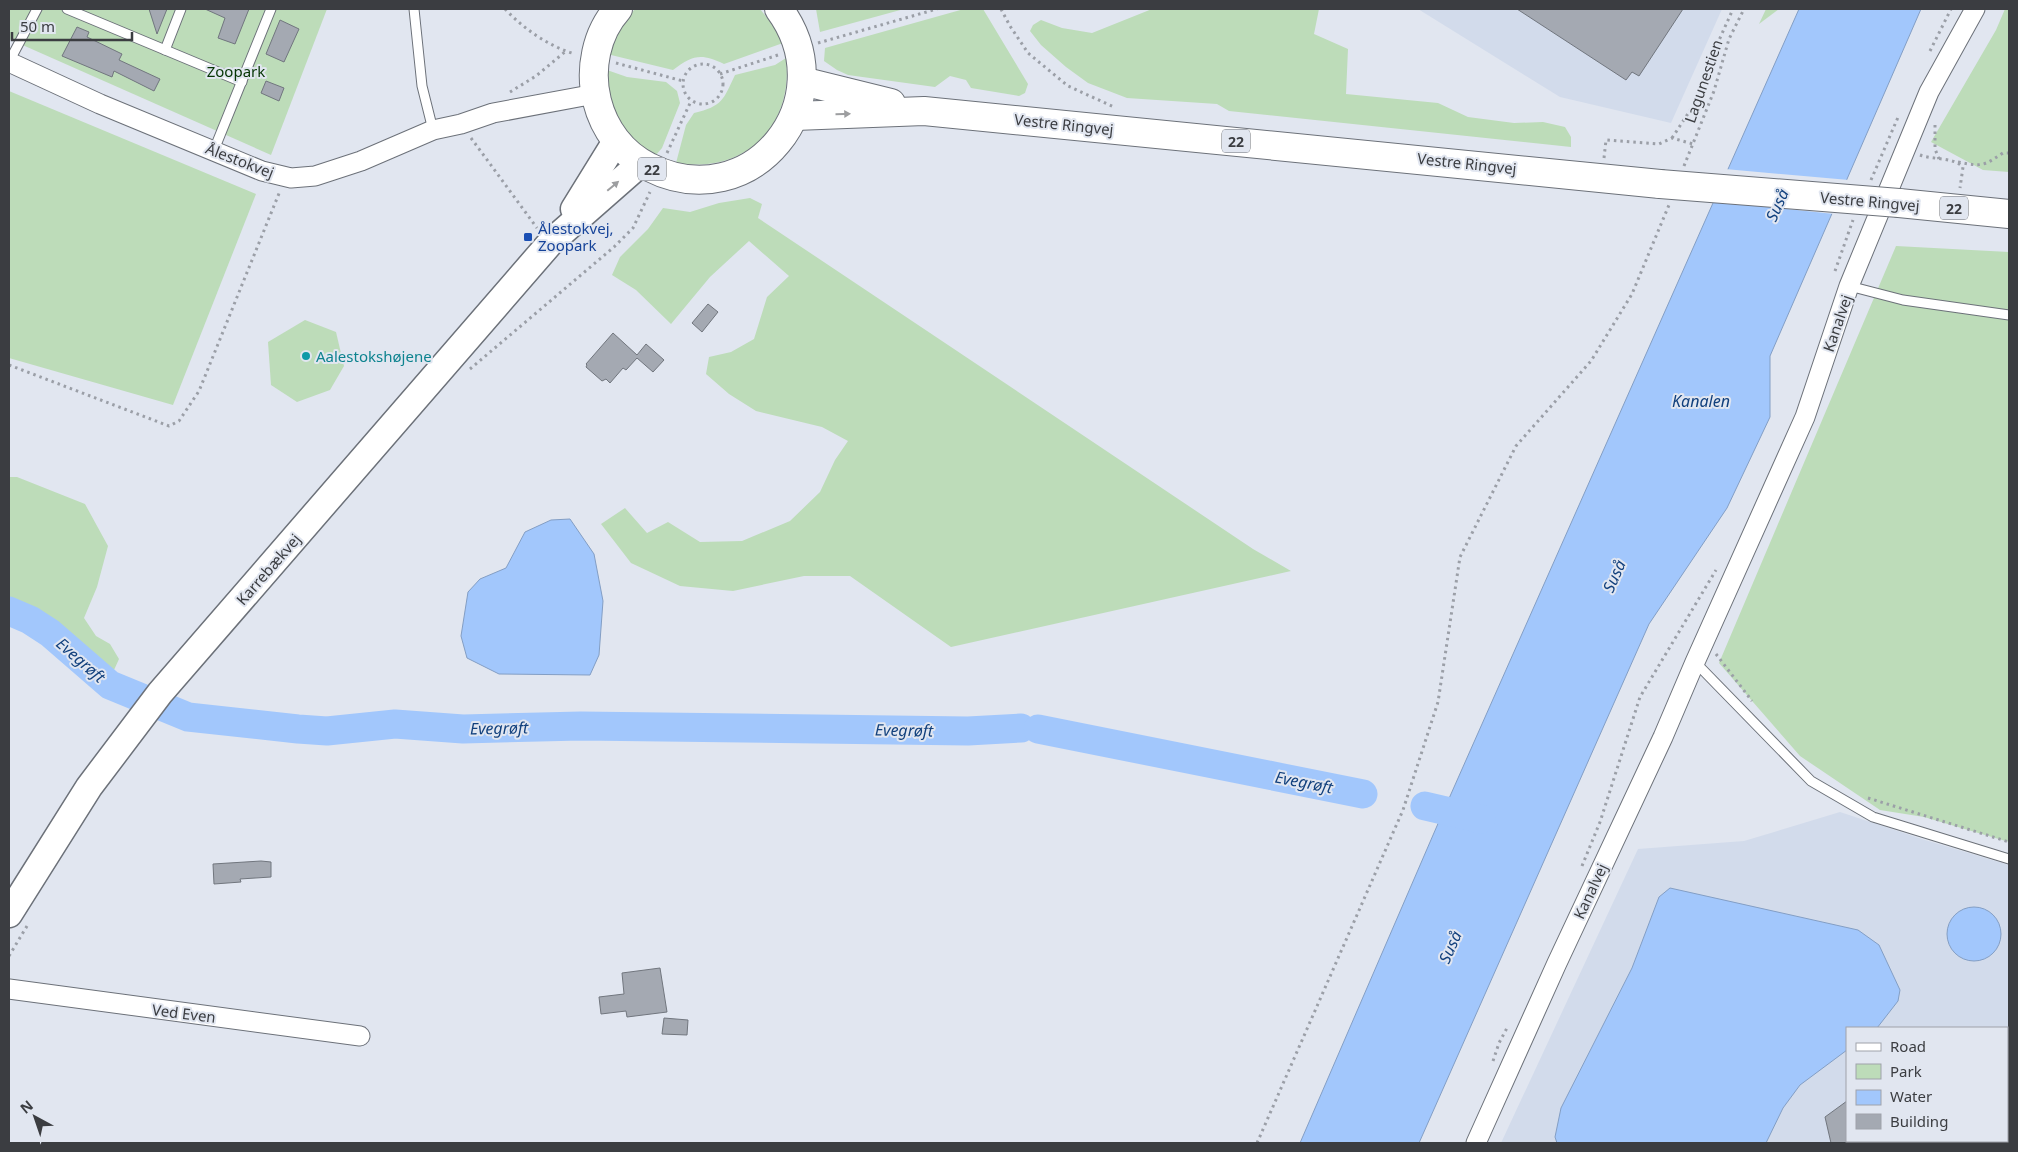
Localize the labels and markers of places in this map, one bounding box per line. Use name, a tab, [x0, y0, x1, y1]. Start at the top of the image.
place label: Ålestokvej, Zoopark	[538, 218, 614, 255]
marker: Ålestokvej, Zoopark	[522, 231, 534, 243]
place label: Aalestokshøjene	[316, 346, 432, 366]
marker: Aalestokshøjene	[300, 350, 312, 362]

